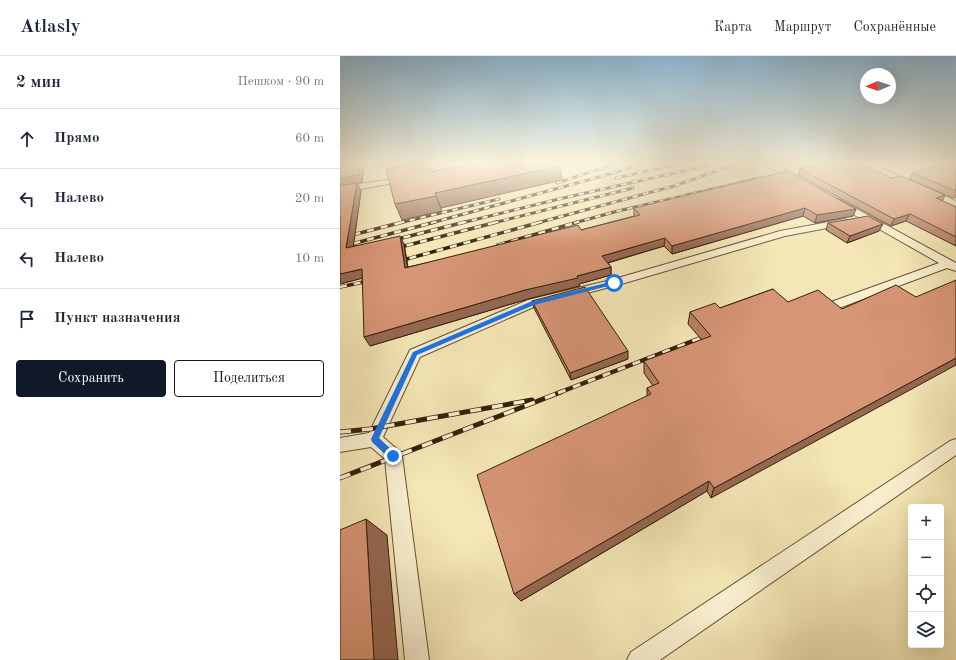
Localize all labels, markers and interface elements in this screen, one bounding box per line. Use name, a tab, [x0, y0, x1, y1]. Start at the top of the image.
text: Atlasly	[20, 18, 81, 37]
text: Карта	[714, 20, 752, 34]
text: Маршрут	[774, 20, 831, 34]
text: Сохранённые	[853, 20, 936, 34]
north arrow	[860, 68, 896, 104]
text: 2 мин	[16, 74, 61, 91]
text: Пешком · 90 m	[237, 75, 324, 88]
icon: ahead	[16, 128, 38, 150]
text: Прямо	[54, 131, 100, 146]
text: 60 m	[295, 132, 324, 145]
icon: left	[16, 188, 38, 210]
text: Налево	[54, 191, 104, 206]
text: 20 m	[295, 192, 324, 205]
icon: left	[16, 248, 38, 270]
text: Налево	[54, 251, 104, 266]
text: 10 m	[295, 252, 324, 265]
route start	[605, 274, 623, 292]
icon: arrive	[16, 308, 38, 330]
text: Пункт назначения	[54, 311, 181, 326]
button: Сохранить	[16, 360, 166, 397]
button: Поделиться	[174, 360, 324, 397]
route end	[384, 447, 402, 465]
map controls	[908, 504, 944, 648]
button: +	[908, 504, 944, 540]
button: −	[908, 540, 944, 576]
button: locate	[908, 576, 944, 612]
button: layers	[908, 612, 944, 648]

